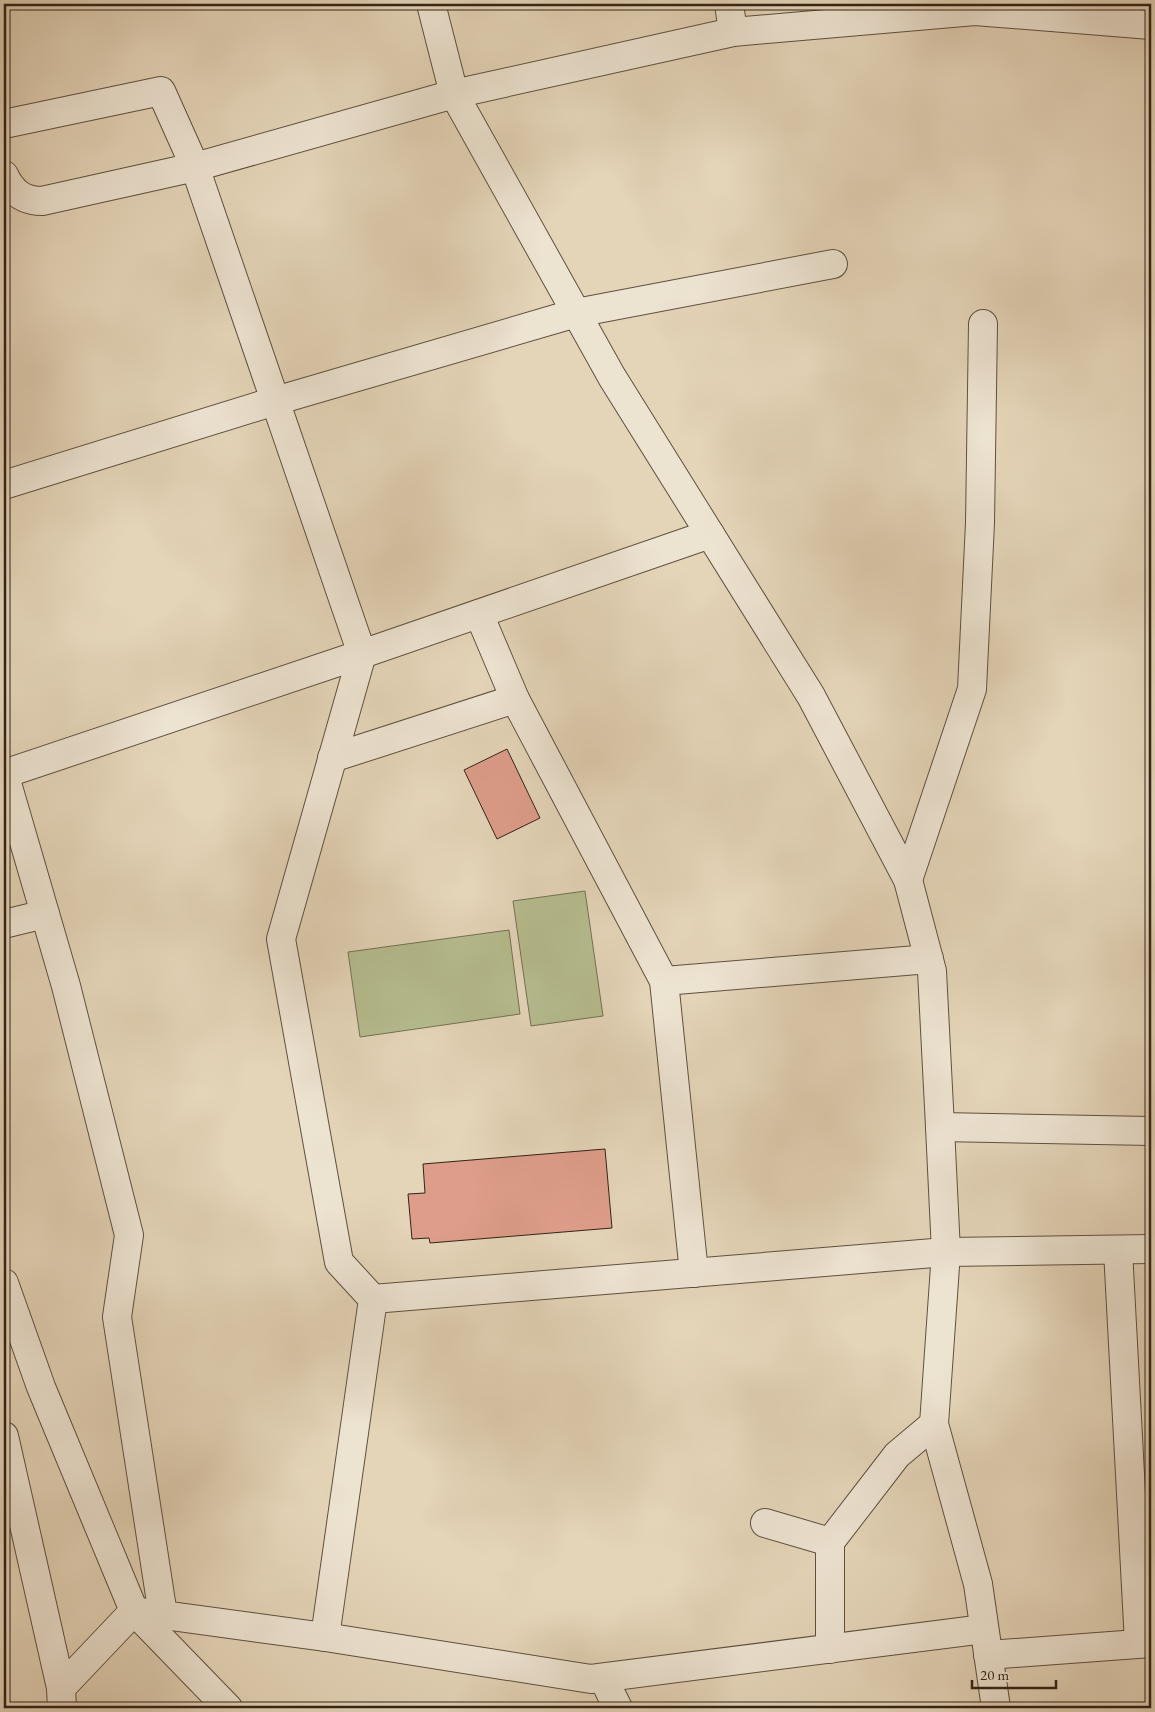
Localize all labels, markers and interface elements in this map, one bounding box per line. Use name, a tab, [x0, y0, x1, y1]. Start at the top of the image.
scale bar	[972, 1657, 1056, 1689]
text: 20 m	[980, 1665, 1009, 1684]

